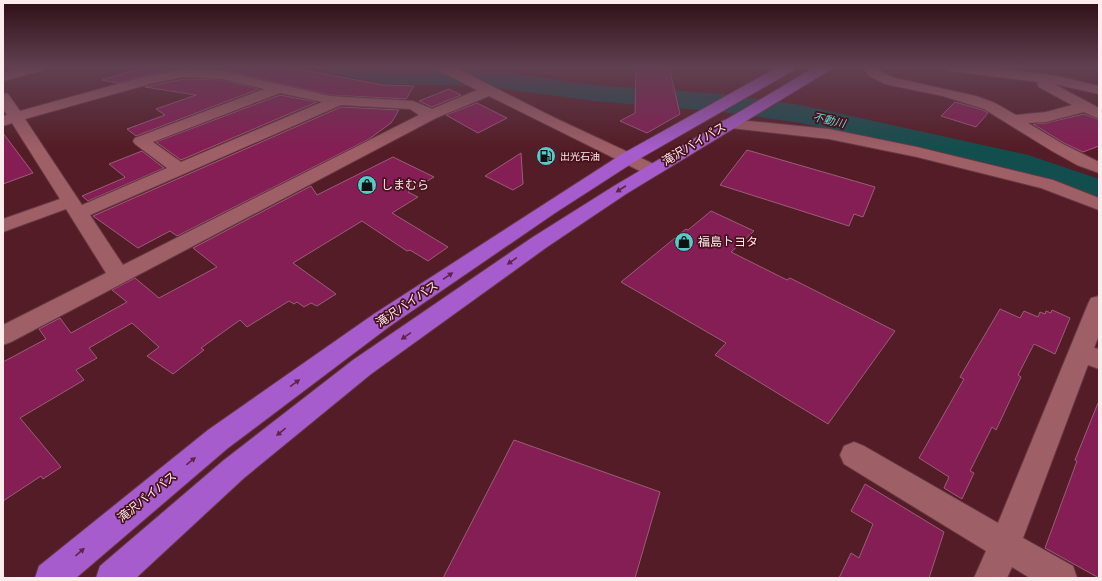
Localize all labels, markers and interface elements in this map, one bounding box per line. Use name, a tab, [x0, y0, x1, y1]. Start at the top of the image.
water label: 不動川	[811, 109, 848, 131]
street label: 滝沢バイパス	[659, 119, 728, 168]
fuel station icon: 出光石油	[535, 145, 557, 167]
place label: 出光石油	[560, 150, 600, 163]
shop icon: しまむら	[356, 174, 378, 196]
place label: しまむら	[381, 177, 429, 192]
one-way arrow	[615, 186, 627, 193]
shop icon: 福島トヨタ	[673, 231, 695, 253]
place label: 福島トヨタ	[698, 234, 758, 249]
one-way arrow	[507, 257, 518, 265]
one-way arrow	[442, 272, 453, 280]
street label: 滝沢バイパス	[373, 277, 441, 330]
one-way arrow	[401, 332, 411, 340]
one-way arrow	[290, 379, 301, 387]
one-way arrow	[275, 428, 286, 436]
one-way arrow	[186, 456, 197, 465]
street label: 滝沢バイパス	[114, 468, 179, 525]
one-way arrow	[75, 548, 86, 557]

